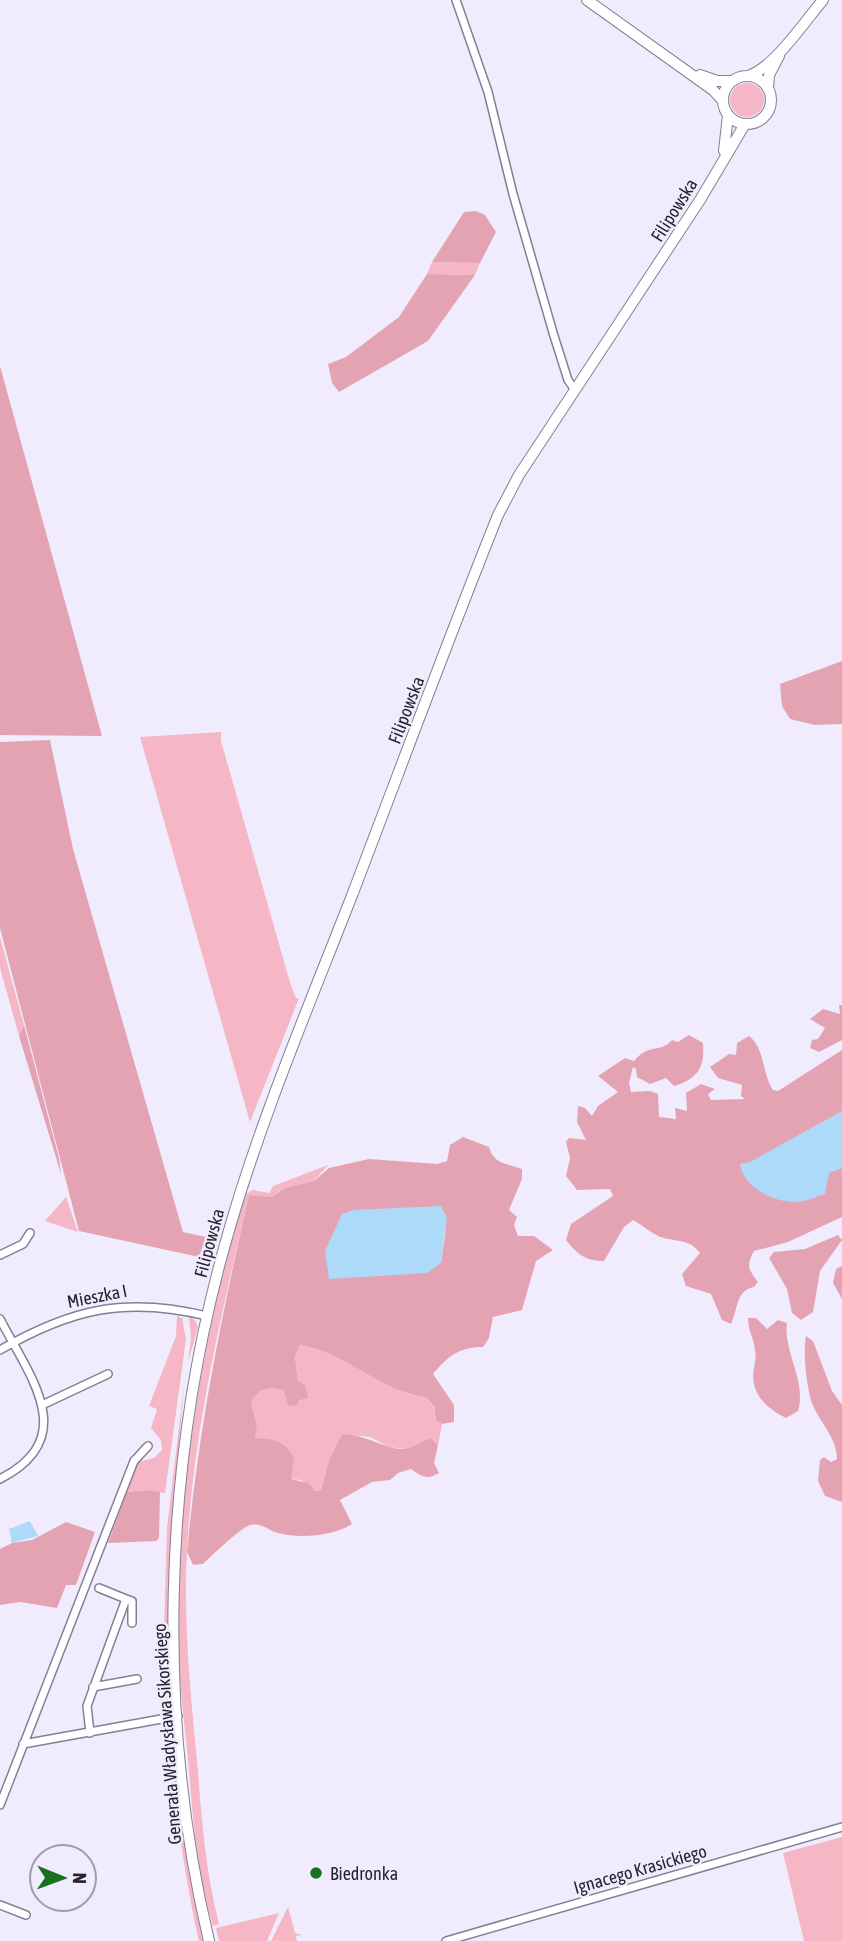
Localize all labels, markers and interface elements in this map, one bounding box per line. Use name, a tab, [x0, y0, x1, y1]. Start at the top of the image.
street label: Filipowska	[646, 175, 702, 245]
street label: Filipowska	[384, 673, 428, 747]
street label: Filipowska	[190, 1206, 228, 1280]
street label: Mieszka I	[65, 1280, 129, 1312]
street label: Generała Władysława Sikorskiego	[149, 1623, 185, 1845]
street label: Ignacego Krasickiego	[571, 1840, 709, 1898]
north arrow	[28, 1843, 98, 1913]
place label: Biedronka	[330, 1863, 398, 1884]
marker: Biedronka	[308, 1865, 324, 1881]
text: N	[69, 1872, 91, 1884]

